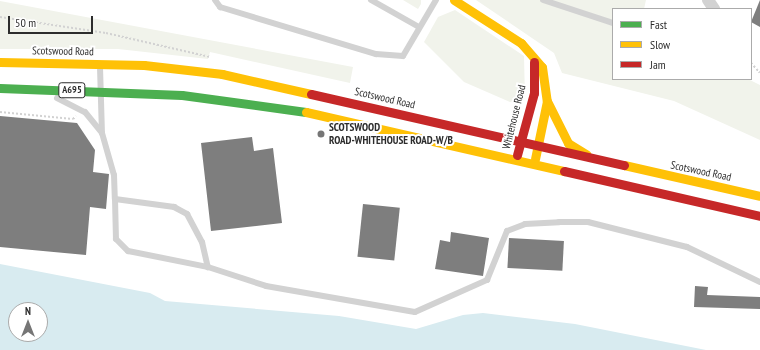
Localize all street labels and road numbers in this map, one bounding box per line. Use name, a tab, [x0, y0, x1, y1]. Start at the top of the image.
street label: Scotswood Road	[32, 44, 94, 58]
road number: A695	[58, 82, 86, 98]
street label: Whitehouse Road	[500, 83, 528, 151]
street label: Scotswood Road	[353, 85, 417, 111]
street label: Scotswood Road	[669, 158, 733, 184]

